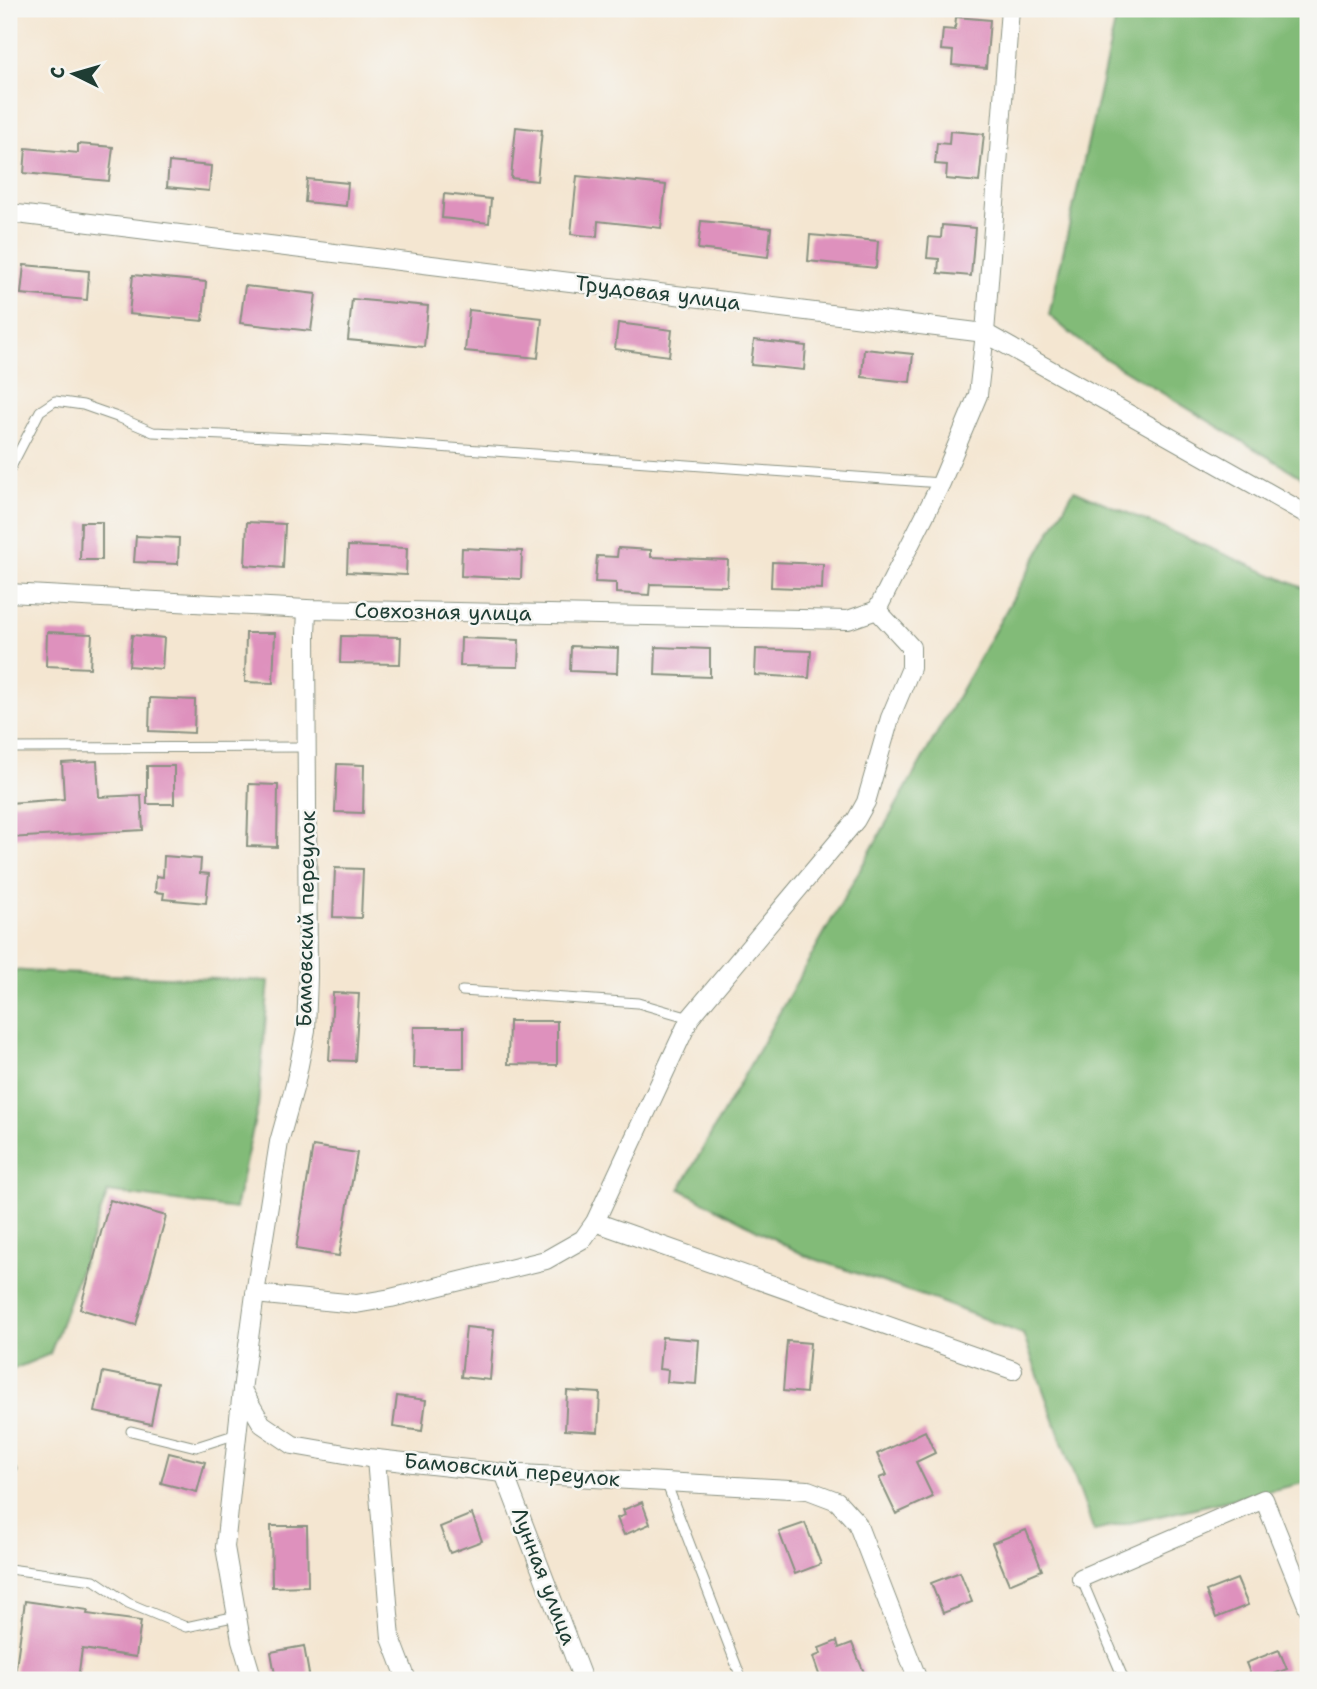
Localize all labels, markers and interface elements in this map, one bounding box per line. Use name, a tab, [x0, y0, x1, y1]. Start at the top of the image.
north arrow	[38, 38, 108, 108]
text: С	[45, 66, 71, 79]
street label: Трудовая улица	[574, 269, 742, 317]
street label: Совхозная улица	[354, 596, 532, 628]
street label: Бамовский переулок	[290, 810, 322, 1028]
street label: Бамовский переулок	[403, 1447, 621, 1493]
street label: Лунная улица	[505, 1503, 583, 1649]

